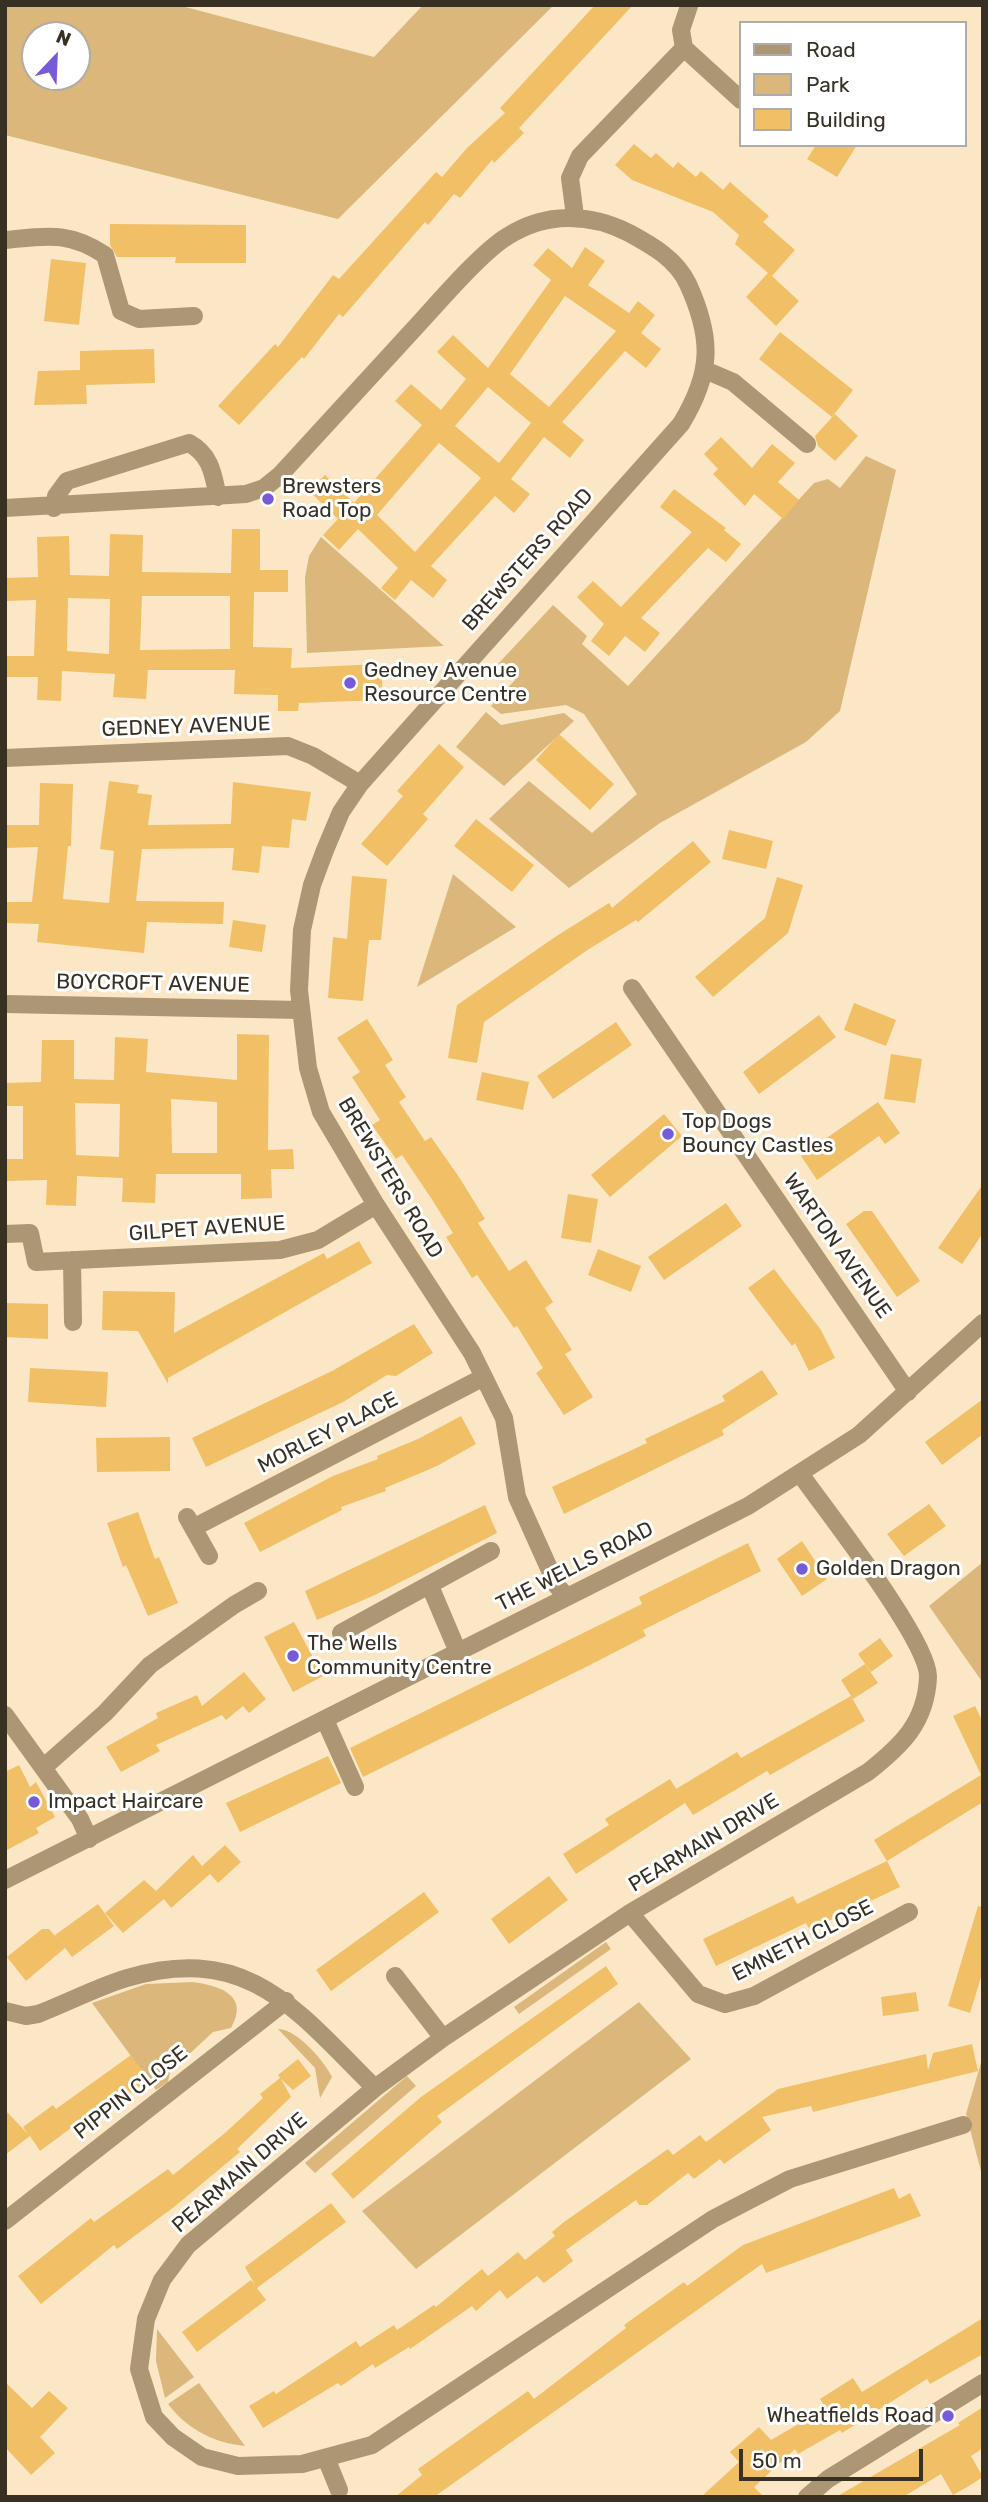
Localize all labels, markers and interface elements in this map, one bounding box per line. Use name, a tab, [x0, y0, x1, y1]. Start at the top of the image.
north arrow	[21, 21, 91, 91]
legend	[740, 21, 967, 147]
text: N	[53, 25, 74, 51]
text: Road	[806, 37, 856, 62]
text: Park	[806, 72, 850, 97]
text: Building	[806, 107, 886, 132]
place label: Brewsters Road Top	[282, 474, 381, 524]
street label: BREWSTERS ROAD	[457, 484, 599, 636]
marker: Brewsters Road Top	[260, 491, 276, 507]
place label: Gedney Avenue Resource Centre	[364, 658, 527, 708]
marker: Gedney Avenue Resource Centre	[342, 675, 358, 691]
street label: GEDNEY AVENUE	[101, 711, 271, 743]
street label: BOYCROFT AVENUE	[56, 970, 250, 998]
street label: BREWSTERS ROAD	[332, 1093, 448, 1263]
place label: Top Dogs Bouncy Castles	[682, 1109, 834, 1159]
marker: Top Dogs Bouncy Castles	[660, 1126, 676, 1142]
street label: WARTON AVENUE	[778, 1169, 896, 1323]
street label: GILPET AVENUE	[128, 1211, 286, 1247]
street label: MORLEY PLACE	[254, 1387, 402, 1479]
street label: THE WELLS ROAD	[492, 1517, 658, 1617]
place label: Golden Dragon	[816, 1556, 961, 1582]
marker: Golden Dragon	[794, 1561, 810, 1577]
place label: The Wells Community Centre	[307, 1631, 492, 1681]
marker: The Wells Community Centre	[285, 1648, 301, 1664]
street label: PEARMAIN DRIVE	[624, 1788, 784, 1898]
place label: Impact Haircare	[48, 1789, 204, 1815]
marker: Impact Haircare	[26, 1794, 42, 1810]
street label: EMNETH CLOSE	[728, 1895, 878, 1987]
street label: PIPPIN CLOSE	[69, 2041, 193, 2145]
street label: PEARMAIN DRIVE	[167, 2108, 313, 2238]
place label: Wheatfields Road	[766, 2403, 934, 2429]
marker: Wheatfields Road	[940, 2408, 956, 2424]
scale bar	[743, 2436, 927, 2480]
text: 50 m	[752, 2448, 802, 2473]

